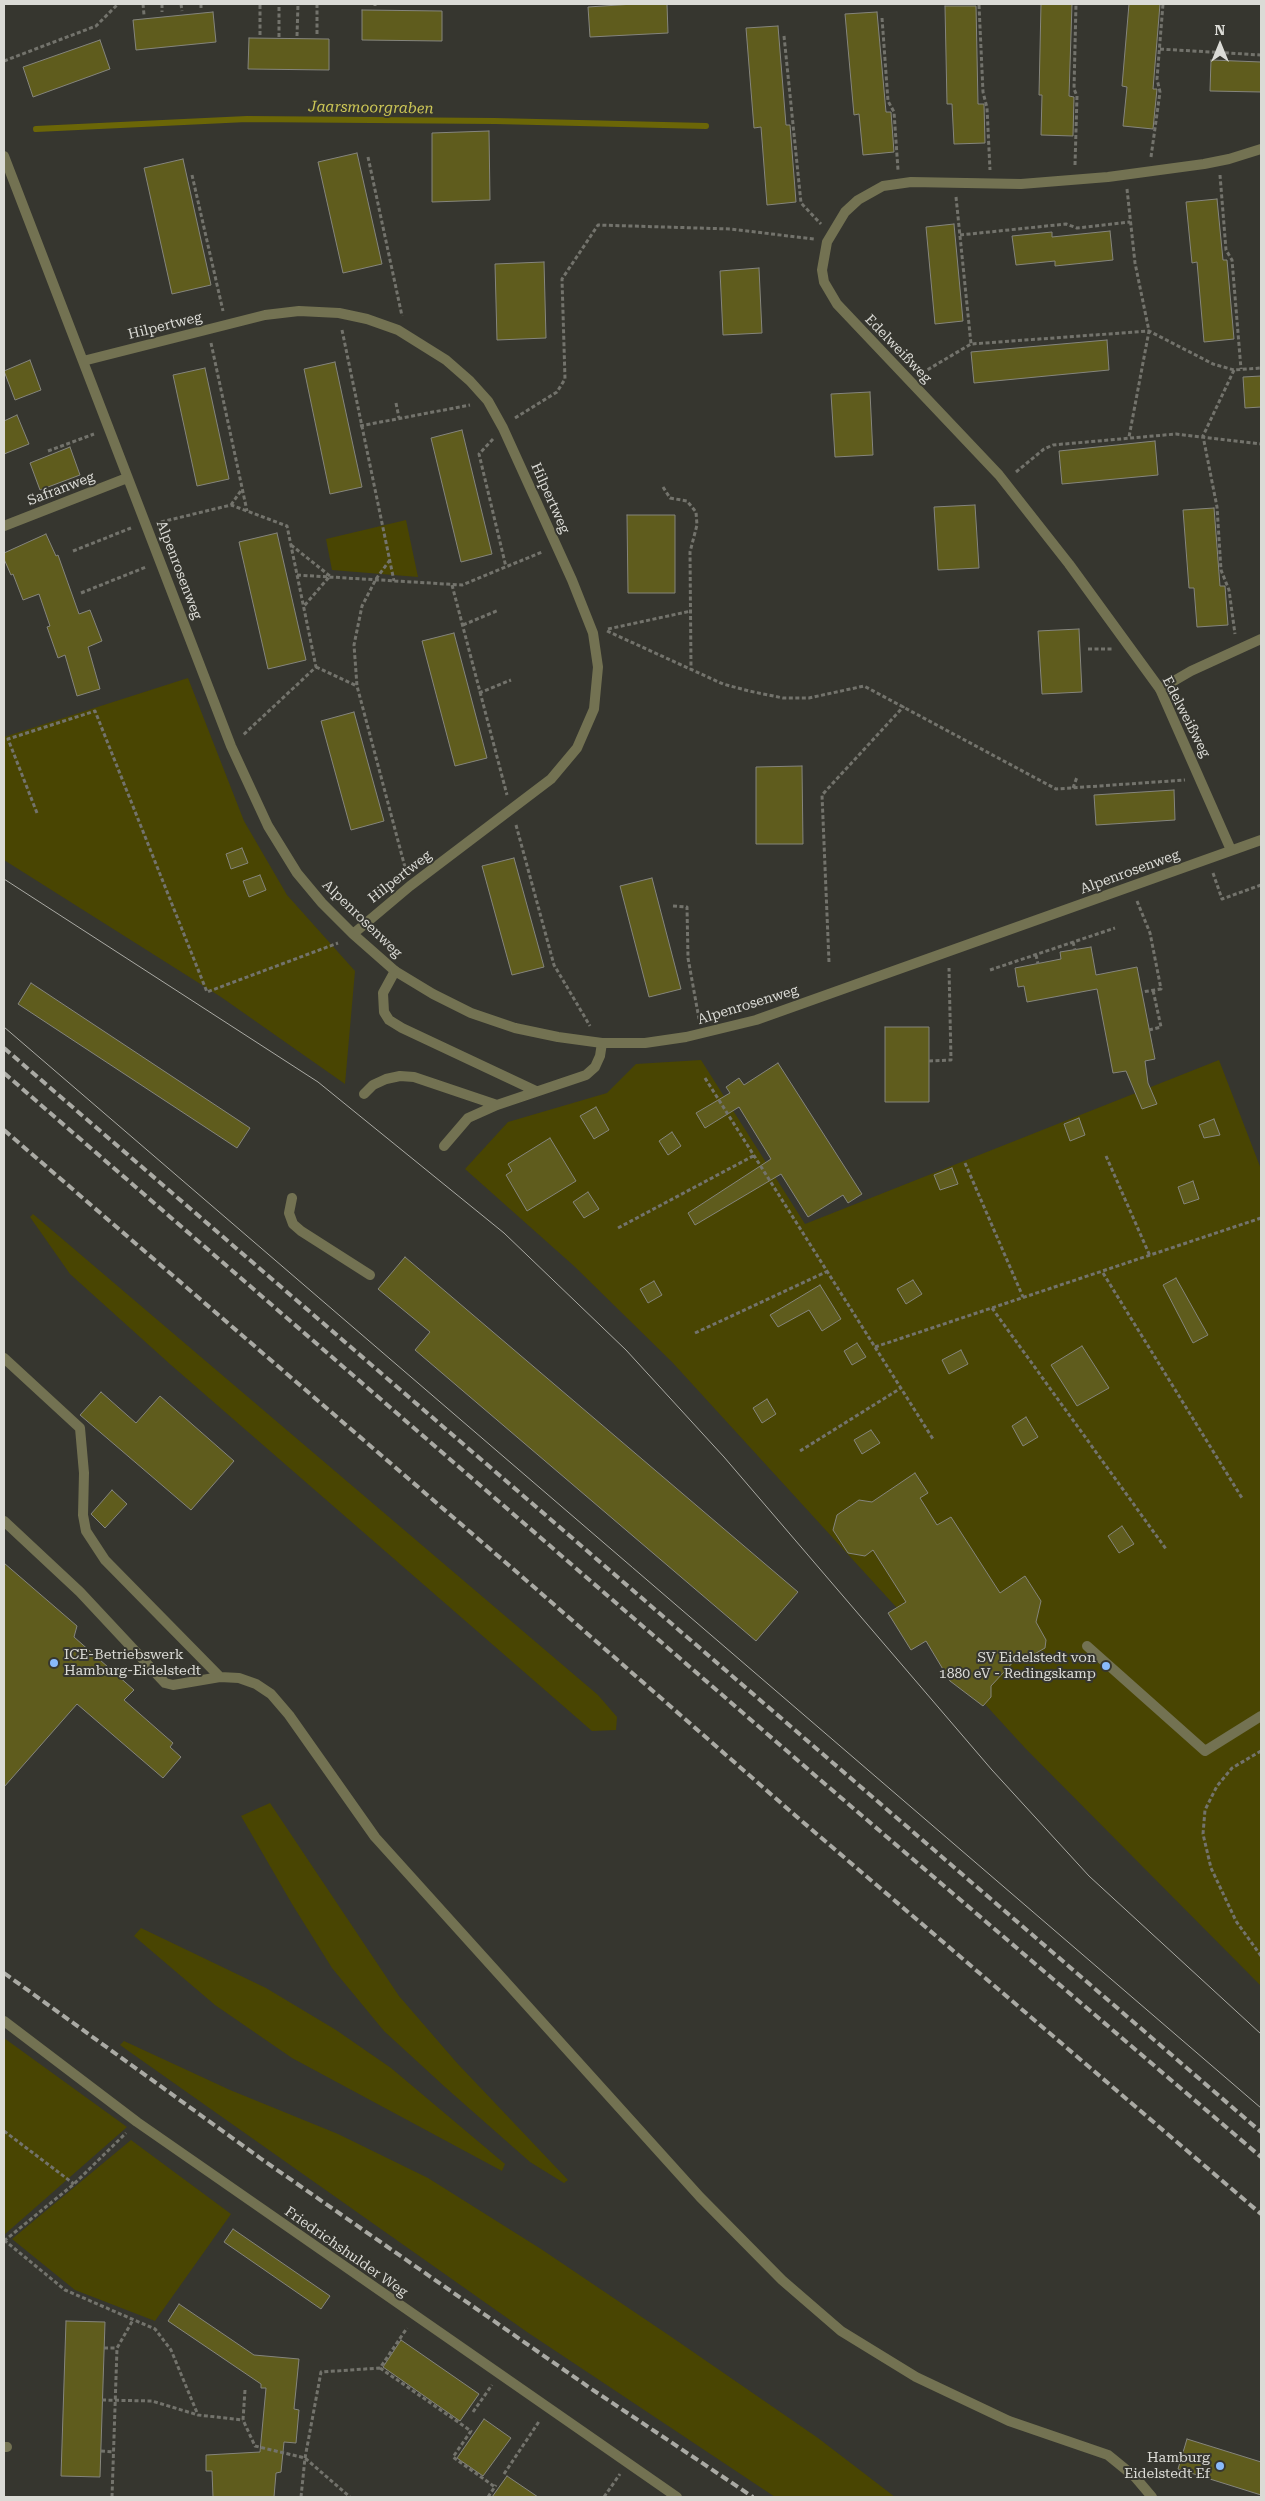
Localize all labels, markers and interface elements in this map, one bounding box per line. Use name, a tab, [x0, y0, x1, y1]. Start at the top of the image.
north arrow	[1195, 20, 1245, 70]
text: N	[1215, 22, 1225, 38]
water label: Jaarsmoorgraben	[308, 98, 434, 118]
street label: Hilpertweg	[126, 309, 204, 343]
street label: Edelweißweg	[861, 311, 935, 387]
street label: Hilpertweg	[527, 460, 573, 536]
street label: Safranweg	[25, 468, 97, 510]
street label: Alpenrosenweg	[152, 518, 206, 622]
street label: Edelweißweg	[1158, 674, 1214, 760]
street label: Alpenrosenweg	[1078, 846, 1182, 898]
street label: Hilpertweg	[365, 847, 435, 907]
street label: Alpenrosenweg	[319, 877, 405, 961]
street label: Alpenrosenweg	[696, 982, 800, 1028]
place label: ICE-Betriebswerk Hamburg-Eidelstedt	[64, 1647, 201, 1680]
place label: SV Eidelstedt von 1880 eV - Redingskamp	[939, 1650, 1096, 1682]
marker: ICE-Betriebswerk Hamburg-Eidelstedt	[48, 1657, 60, 1669]
marker: SV Eidelstedt von 1880 eV - Redingskamp	[1100, 1660, 1112, 1672]
street label: Friedrichshulder Weg	[281, 2203, 411, 2301]
place label: Hamburg Eidelstedt Ef	[1124, 2450, 1210, 2482]
marker: Hamburg Eidelstedt Ef	[1214, 2460, 1226, 2472]

